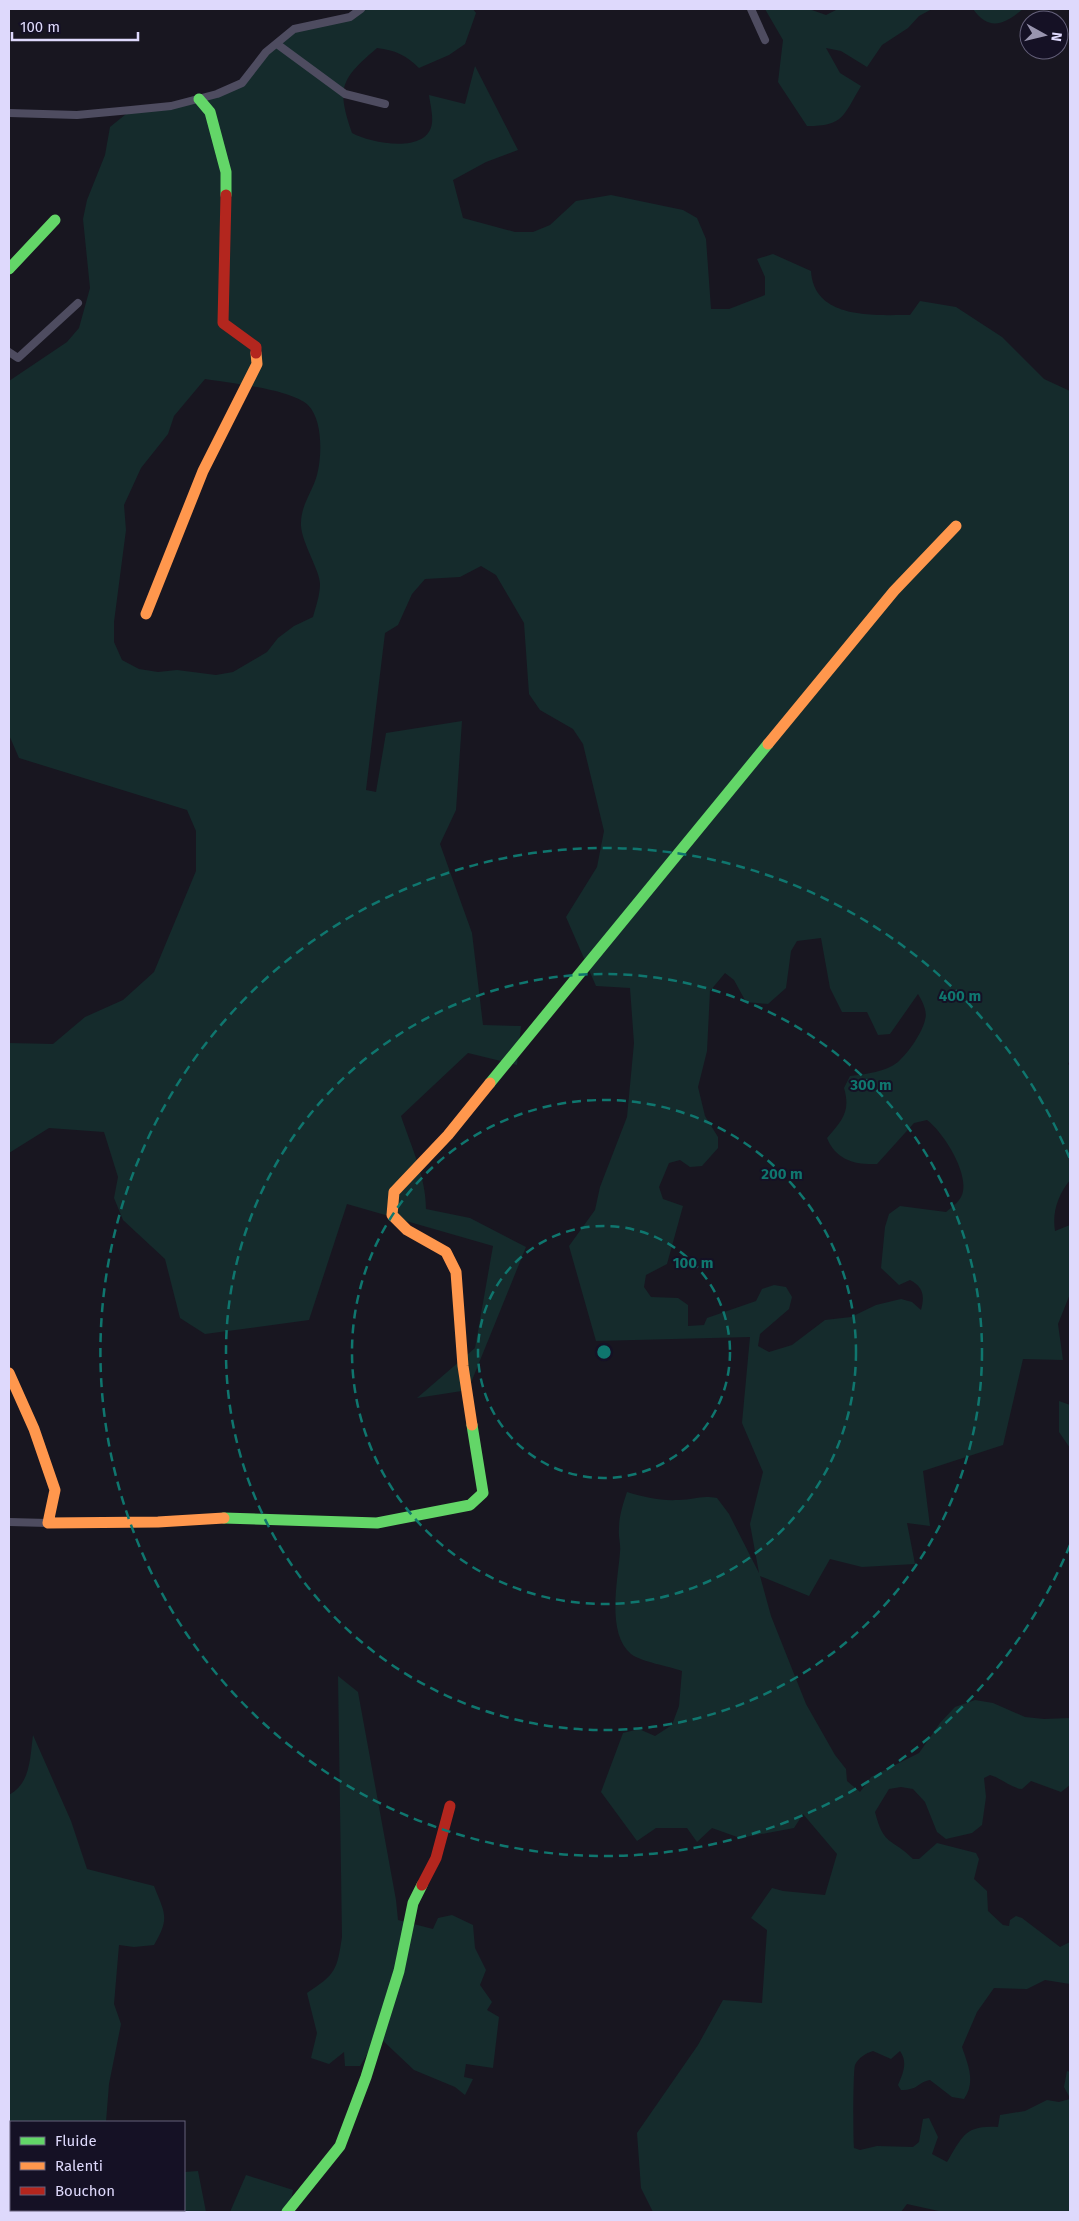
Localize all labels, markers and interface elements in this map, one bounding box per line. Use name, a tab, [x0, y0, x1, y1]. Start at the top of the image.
scale bar	[12, 10, 139, 42]
north arrow	[1019, 10, 1069, 60]
text: 100 m	[20, 18, 60, 36]
text: N	[1047, 31, 1065, 43]
text: 400 m	[939, 987, 981, 1005]
text: 300 m	[849, 1076, 892, 1094]
text: 200 m	[761, 1165, 803, 1183]
text: 100 m	[673, 1254, 713, 1272]
centre of rings	[595, 1343, 613, 1361]
legend	[10, 2121, 185, 2211]
text: Fluide	[55, 2132, 97, 2150]
text: Ralenti	[55, 2157, 103, 2175]
text: Bouchon	[55, 2182, 115, 2200]

